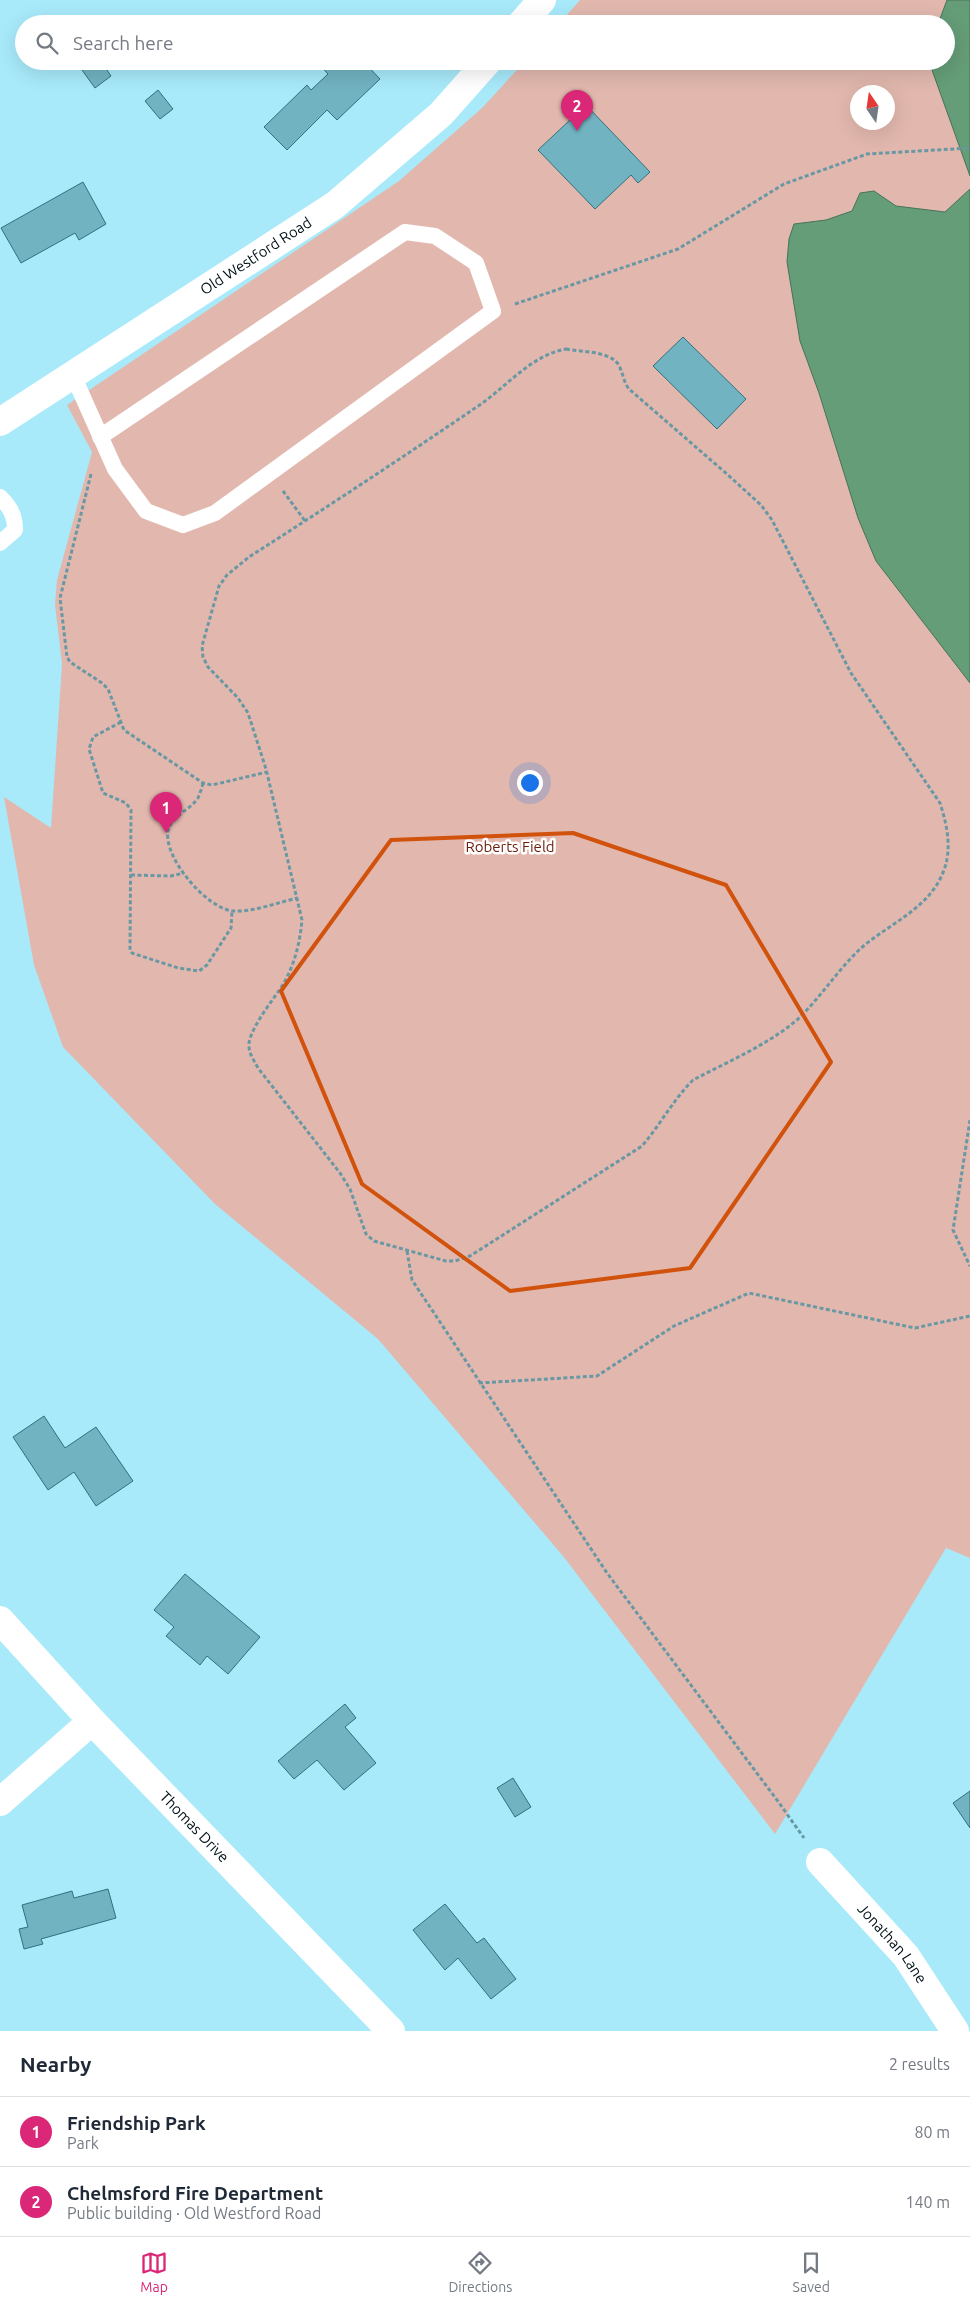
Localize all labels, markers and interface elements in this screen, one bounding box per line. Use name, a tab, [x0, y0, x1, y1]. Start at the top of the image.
search box	[15, 15, 955, 70]
icon: search	[33, 29, 61, 57]
text: Search here	[73, 32, 173, 54]
north arrow	[850, 85, 895, 130]
pin: 2	[561, 90, 593, 131]
street label: Old Westford Road	[197, 214, 315, 298]
your location	[517, 770, 543, 796]
pin: 1	[150, 792, 182, 833]
park label: Roberts Field	[465, 838, 555, 855]
street label: Thomas Drive	[157, 1788, 233, 1866]
street label: Jonathan Lane	[854, 1900, 931, 1986]
text: Nearby	[20, 2052, 91, 2076]
text: 2 results	[889, 2055, 950, 2073]
text: Friendship Park	[67, 2112, 206, 2134]
text: 1	[31, 2123, 41, 2141]
text: 80 m	[914, 2123, 950, 2141]
text: Park	[67, 2134, 99, 2152]
text: Chelmsford Fire Department	[67, 2182, 323, 2204]
text: 2	[31, 2193, 41, 2211]
text: 140 m	[905, 2193, 950, 2211]
text: Public building · Old Westford Road	[67, 2204, 321, 2222]
tab: Map	[140, 2249, 168, 2295]
tab: Directions	[448, 2249, 512, 2295]
tab: Saved	[793, 2249, 830, 2295]

